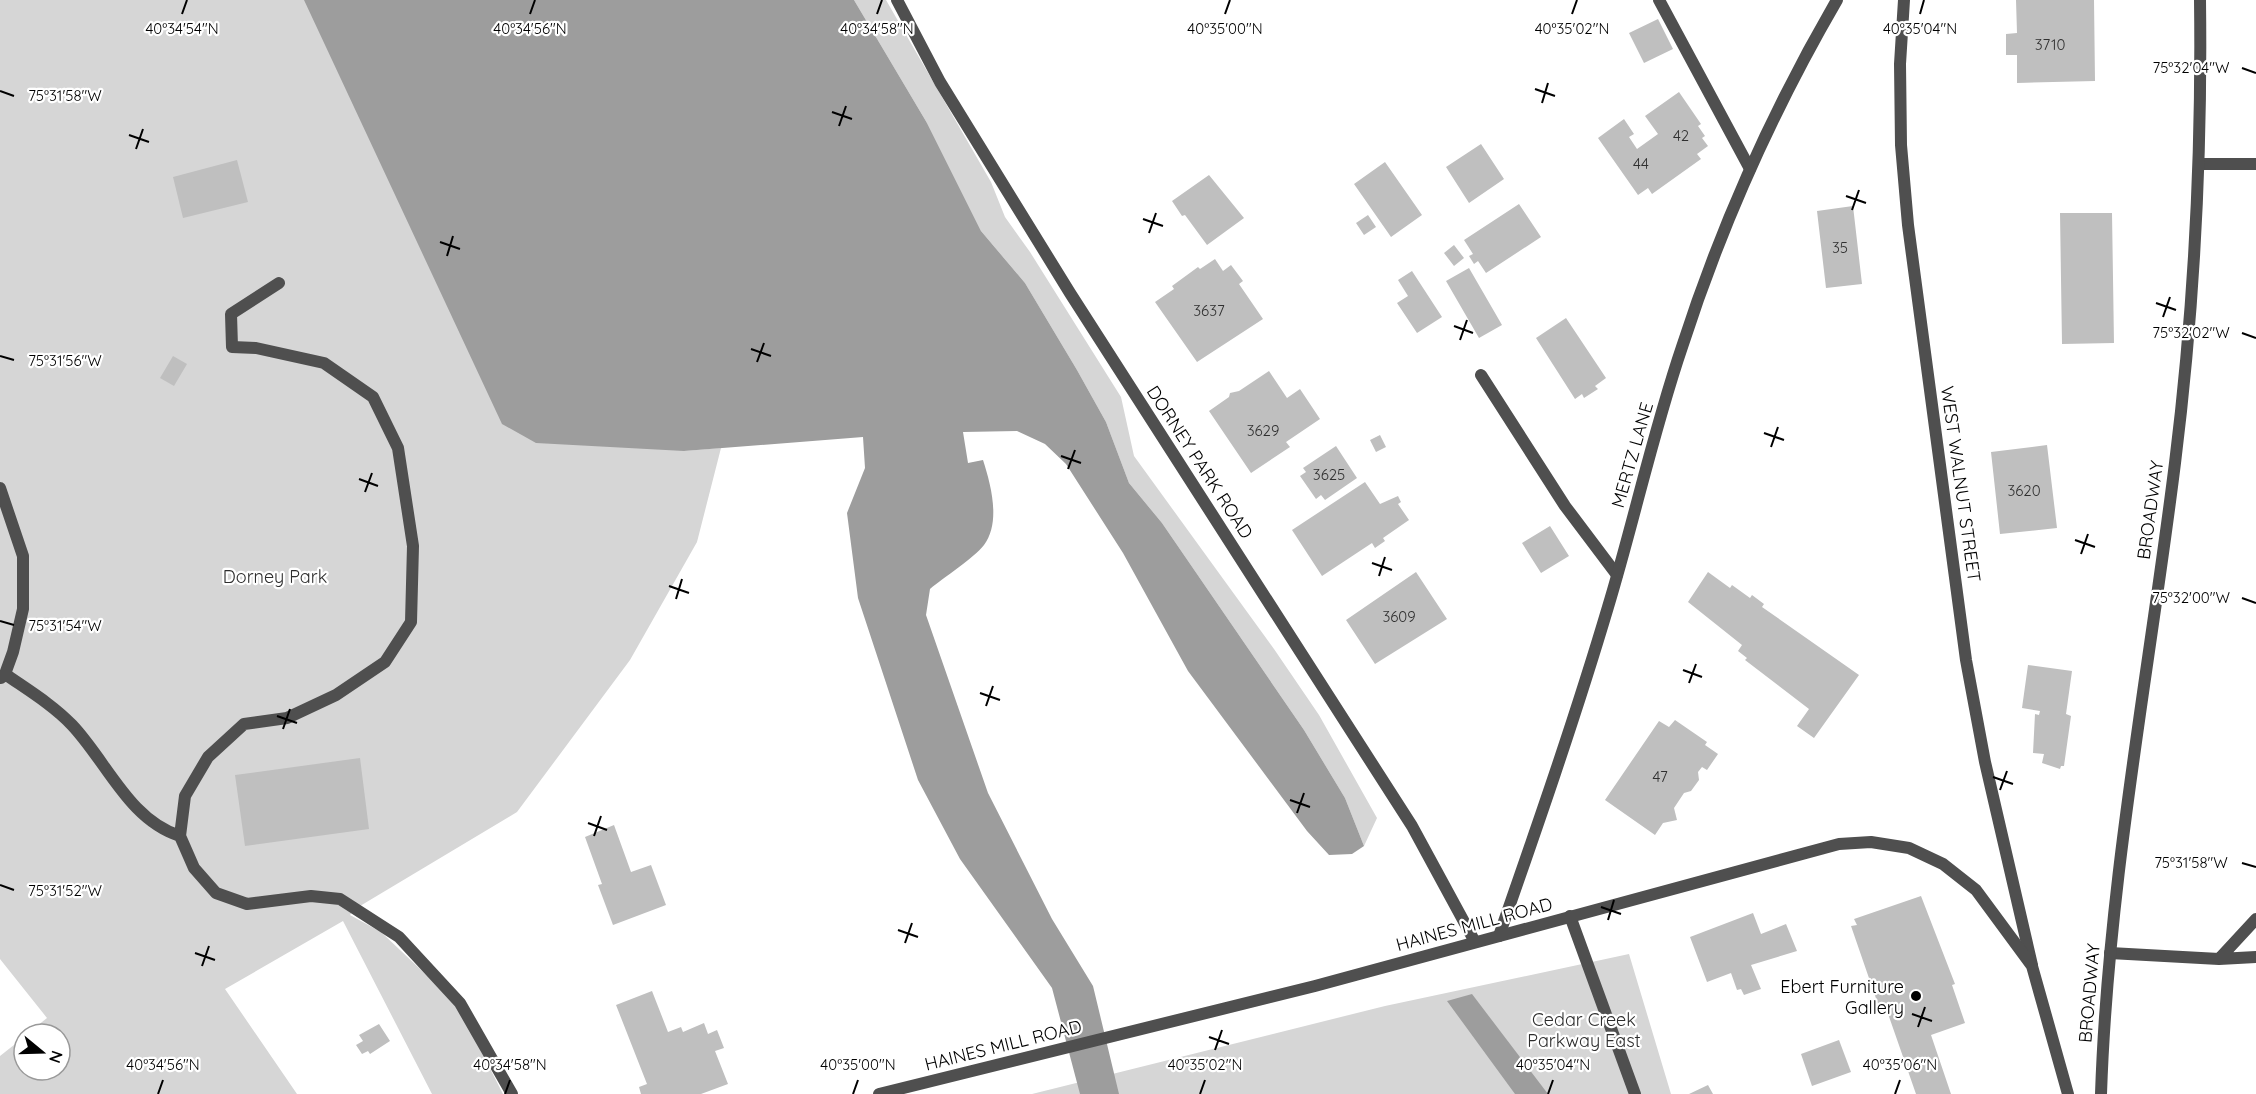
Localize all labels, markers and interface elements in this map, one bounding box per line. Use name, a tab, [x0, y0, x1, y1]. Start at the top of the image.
text: 40°34'54"N	[145, 19, 219, 38]
text: 40°34'56"N	[493, 19, 567, 38]
text: 40°34'58"N	[840, 19, 914, 38]
text: 40°35'00"N	[1187, 19, 1263, 38]
text: 40°35'02"N	[1535, 19, 1609, 38]
text: 40°35'04"N	[1883, 19, 1957, 38]
house number: 3710	[2035, 35, 2065, 54]
text: 75°32'04"W	[2153, 58, 2230, 77]
text: 75°31'58"W	[28, 86, 102, 105]
house number: 42	[1673, 126, 1689, 145]
house number: 44	[1633, 154, 1649, 173]
house number: 35	[1832, 238, 1848, 257]
house number: 3637	[1193, 301, 1225, 320]
text: 75°32'02"W	[2152, 323, 2230, 342]
text: 75°31'56"W	[28, 351, 102, 370]
street label: DORNEY PARK ROAD	[1142, 381, 1258, 543]
street label: WEST WALNUT STREET	[1936, 384, 1986, 584]
street label: MERTZ LANE	[1606, 400, 1658, 510]
house number: 3629	[1247, 421, 1279, 440]
street label: BROADWAY	[2132, 459, 2168, 561]
house number: 3625	[1313, 465, 1345, 484]
house number: 3620	[2007, 481, 2041, 500]
park label: Dorney Park	[223, 565, 327, 588]
text: 75°32'00"W	[2152, 588, 2231, 607]
house number: 3609	[1382, 607, 1416, 626]
text: 75°31'54"W	[28, 616, 102, 635]
house number: 47	[1652, 767, 1668, 786]
text: 75°31'58"W	[2154, 853, 2228, 872]
text: 75°31'52"W	[28, 881, 102, 900]
street label: HAINES MILL ROAD	[1393, 892, 1555, 956]
street label: BROADWAY	[2073, 942, 2105, 1044]
place label: Ebert Furniture Gallery	[1780, 975, 1904, 1019]
marker: Ebert Furniture Gallery	[1909, 989, 1923, 1003]
park label: Cedar Creek Parkway East	[1527, 1008, 1641, 1052]
street label: HAINES MILL ROAD	[922, 1014, 1084, 1076]
north arrow	[12, 1022, 72, 1082]
text: N	[45, 1048, 68, 1066]
text: 40°34'56"N	[126, 1055, 200, 1074]
text: 40°34'58"N	[473, 1055, 547, 1074]
text: 40°35'00"N	[820, 1055, 896, 1074]
text: 40°35'02"N	[1168, 1055, 1242, 1074]
text: 40°35'04"N	[1516, 1055, 1590, 1074]
text: 40°35'06"N	[1863, 1055, 1937, 1074]

